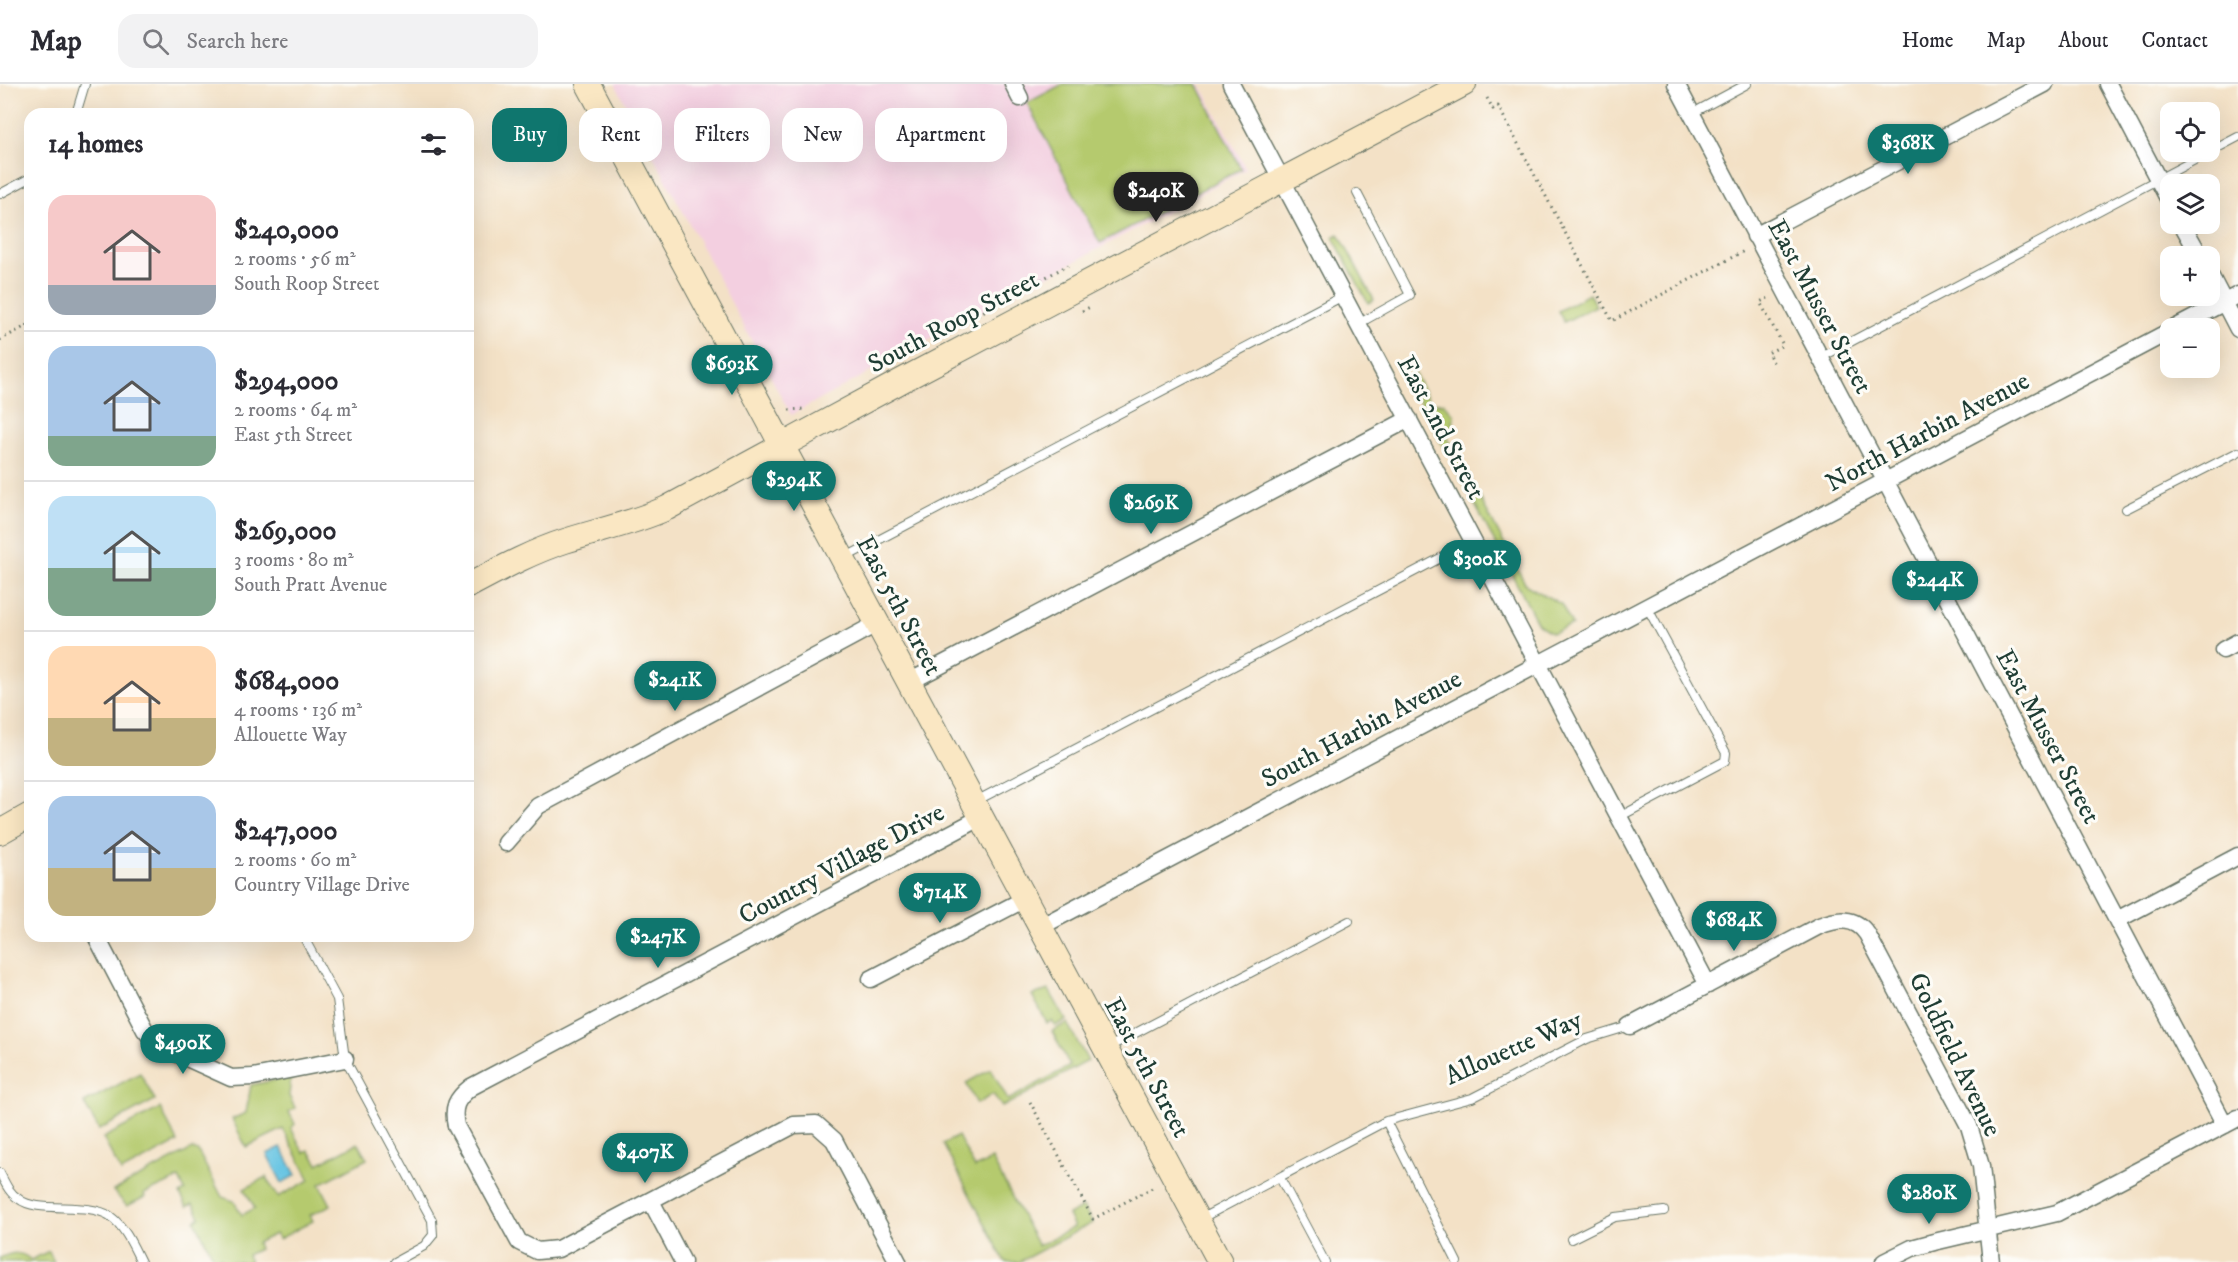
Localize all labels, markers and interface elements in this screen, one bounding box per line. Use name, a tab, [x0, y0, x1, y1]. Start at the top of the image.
search box	[118, 14, 538, 68]
text: Map	[30, 24, 82, 59]
icon: search	[139, 25, 172, 58]
text: Search here	[187, 28, 288, 55]
text: Home	[1902, 28, 1954, 54]
text: Map	[1987, 28, 2025, 54]
text: About	[2058, 28, 2109, 54]
text: Contact	[2142, 28, 2208, 54]
map controls	[2160, 102, 2220, 378]
button: locate	[2160, 102, 2220, 162]
chip: Buy	[492, 108, 567, 162]
chip: Rent	[579, 108, 662, 162]
chip: Filters	[674, 108, 770, 162]
chip: New	[782, 108, 863, 162]
chip: Apartment	[875, 108, 1007, 162]
pin: $368K	[1866, 124, 1950, 175]
text: 14 homes	[48, 128, 143, 161]
icon: filters	[417, 128, 450, 161]
text: $368K	[1882, 131, 1934, 156]
pin: $240K	[1114, 172, 1198, 223]
button: layers	[2160, 174, 2220, 234]
text: $240K	[1127, 179, 1185, 204]
text: $240,000	[234, 214, 339, 247]
street label: East Musser Street	[1760, 214, 1880, 400]
icon: home	[96, 219, 168, 291]
button: +	[2160, 246, 2220, 306]
text: 2 rooms · 56 m²	[234, 247, 356, 272]
street label: South Roop Street	[863, 263, 1045, 381]
text: South Roop Street	[234, 272, 379, 297]
button: −	[2160, 318, 2220, 378]
pin: $693K	[690, 345, 774, 396]
street label: East 2nd Street	[1389, 350, 1492, 505]
text: $693K	[706, 352, 758, 377]
text: $294,000	[234, 365, 339, 398]
street label: North Harbin Avenue	[1820, 365, 2035, 500]
icon: home	[96, 370, 168, 442]
text: 2 rooms · 64 m²	[234, 398, 357, 423]
text: East 5th Street	[234, 423, 352, 448]
pin: $294K	[752, 461, 836, 512]
text: $294K	[766, 468, 822, 493]
pin: $269K	[1109, 484, 1193, 535]
text: $269K	[1123, 491, 1179, 516]
text: $269,000	[234, 515, 336, 548]
icon: home	[96, 520, 168, 592]
street label: East 5th Street	[848, 530, 949, 681]
pin: $300K	[1438, 540, 1522, 591]
text: $300K	[1453, 547, 1507, 572]
text: 3 rooms · 80 m²	[234, 548, 354, 573]
pin: $244K	[1893, 561, 1977, 612]
text: $244K	[1906, 568, 1964, 593]
text: South Pratt Avenue	[234, 573, 387, 598]
street label: East Musser Street	[1988, 644, 2108, 830]
pin: $241K	[633, 661, 717, 712]
street label: South Harbin Avenue	[1256, 663, 1467, 796]
text: $684,000	[234, 665, 339, 698]
text: $241K	[648, 668, 702, 693]
icon: home	[96, 670, 168, 742]
text: 4 rooms · 136 m²	[234, 698, 362, 723]
text: Allouette Way	[234, 723, 347, 748]
street label: Country Village Drive	[733, 796, 950, 933]
text: $247,000	[234, 815, 338, 848]
icon: home	[96, 820, 168, 892]
text: 2 rooms · 60 m²	[234, 848, 356, 873]
text: Country Village Drive	[234, 873, 410, 898]
pin: $714K	[898, 873, 982, 924]
text: $714K	[913, 880, 967, 905]
pin: $684K	[1692, 901, 1776, 952]
text: $684K	[1706, 908, 1762, 933]
pin: $247K	[616, 918, 700, 969]
text: $247K	[630, 925, 686, 950]
street label: Goldfield Avenue	[1901, 967, 2009, 1142]
street label: East 5th Street	[1096, 992, 1197, 1143]
street label: Allouette Way	[1440, 1003, 1588, 1093]
pin: $490K	[141, 1024, 225, 1075]
text: $490K	[154, 1031, 212, 1056]
pin: $407K	[603, 1133, 687, 1184]
text: $407K	[616, 1140, 674, 1165]
pin: $280K	[1887, 1174, 1971, 1225]
text: $280K	[1901, 1181, 1957, 1206]

